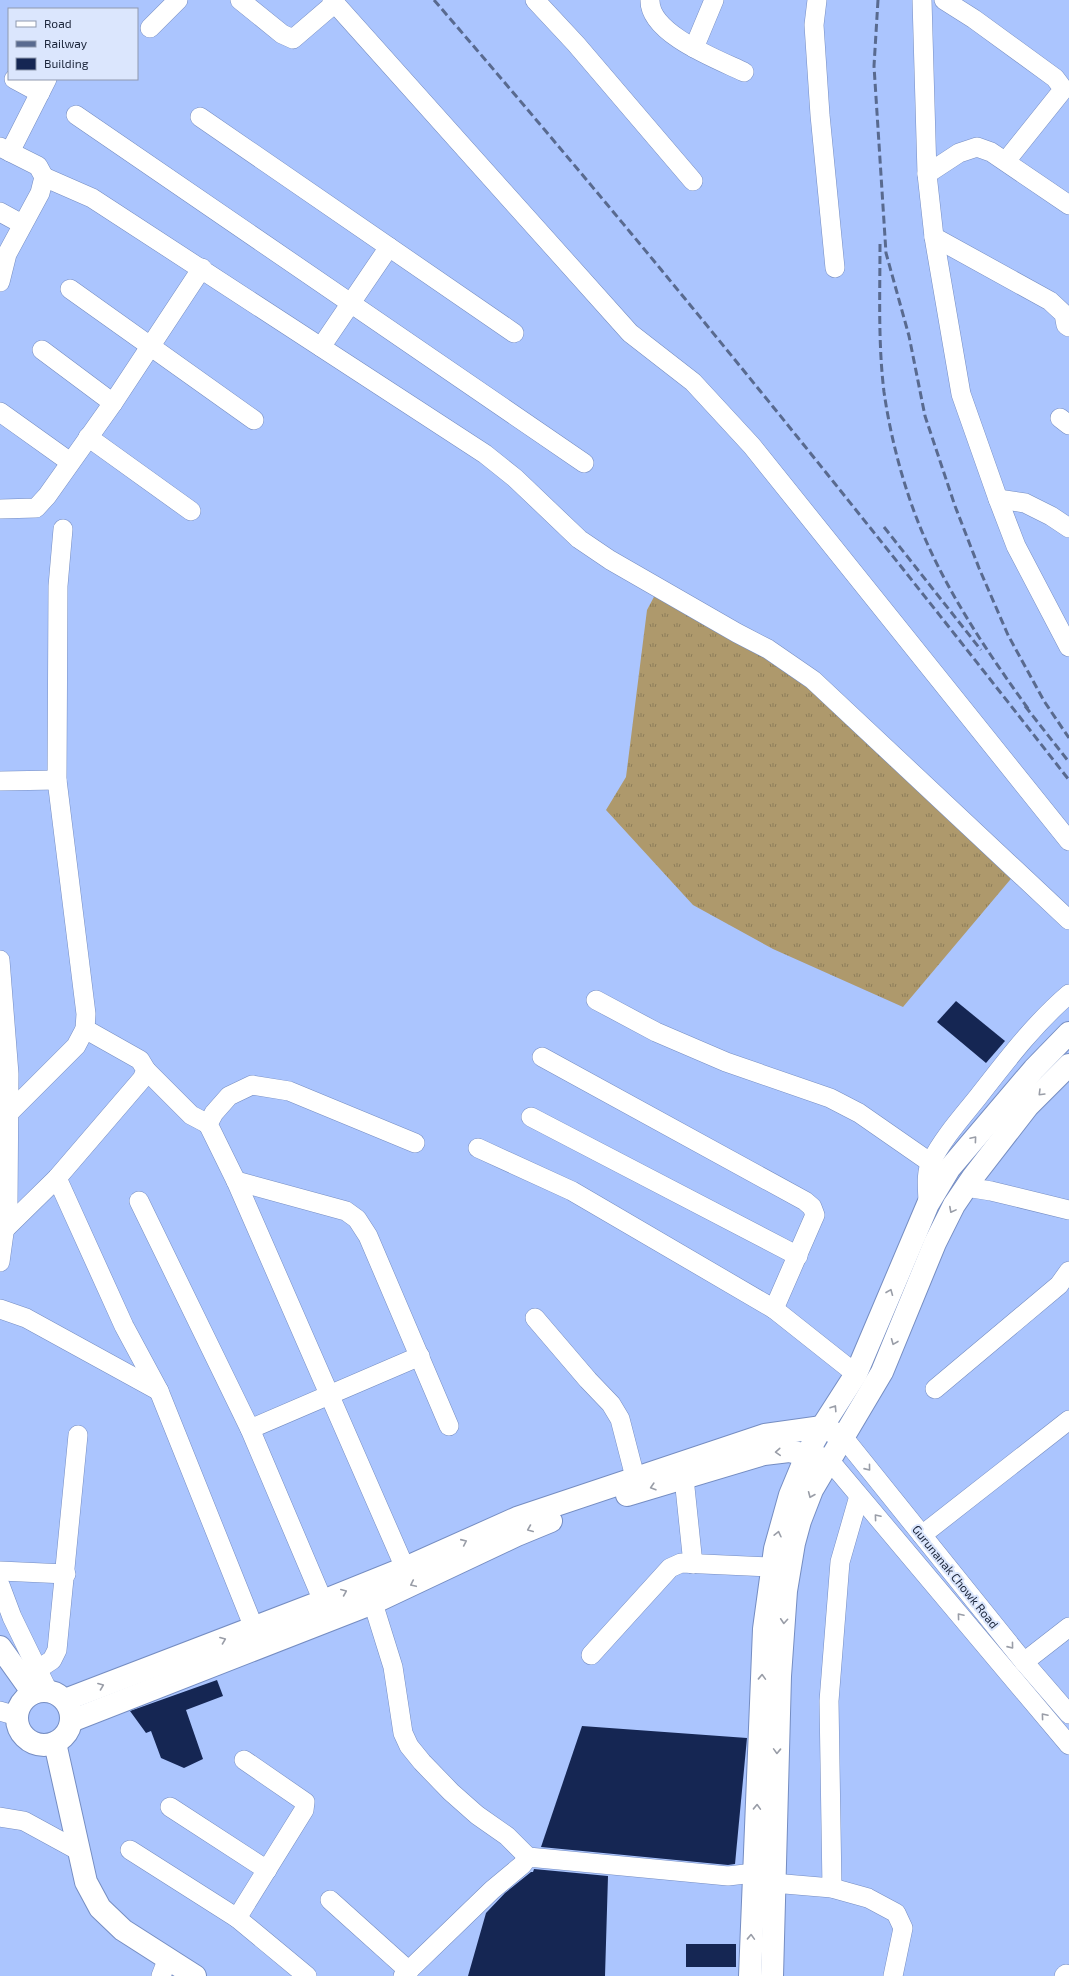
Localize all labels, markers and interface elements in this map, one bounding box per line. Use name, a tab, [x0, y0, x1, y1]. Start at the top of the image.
legend	[8, 8, 138, 80]
text: Road	[44, 16, 72, 30]
text: Railway	[44, 36, 88, 50]
text: Building	[44, 56, 89, 70]
one-way arrow	[1038, 1088, 1046, 1096]
one-way arrow	[969, 1137, 976, 1144]
one-way arrow	[949, 1206, 956, 1213]
one-way arrow	[885, 1288, 893, 1296]
one-way arrow	[891, 1338, 899, 1345]
one-way arrow	[829, 1406, 836, 1413]
one-way arrow	[775, 1447, 781, 1456]
one-way arrow	[864, 1464, 871, 1471]
one-way arrow	[650, 1482, 657, 1491]
one-way arrow	[807, 1491, 815, 1498]
one-way arrow	[874, 1514, 881, 1521]
street label: Gurunanak Chowk Road	[910, 1522, 1002, 1631]
one-way arrow	[527, 1524, 535, 1532]
one-way arrow	[774, 1531, 782, 1538]
one-way arrow	[459, 1539, 467, 1547]
one-way arrow	[409, 1579, 417, 1587]
one-way arrow	[340, 1589, 347, 1597]
one-way arrow	[958, 1613, 965, 1621]
one-way arrow	[779, 1618, 788, 1624]
one-way arrow	[219, 1636, 226, 1644]
one-way arrow	[1006, 1642, 1013, 1649]
one-way arrow	[758, 1674, 766, 1680]
one-way arrow	[98, 1682, 105, 1690]
one-way arrow	[1041, 1713, 1048, 1720]
one-way arrow	[773, 1748, 782, 1754]
one-way arrow	[753, 1804, 761, 1810]
one-way arrow	[747, 1934, 756, 1940]

